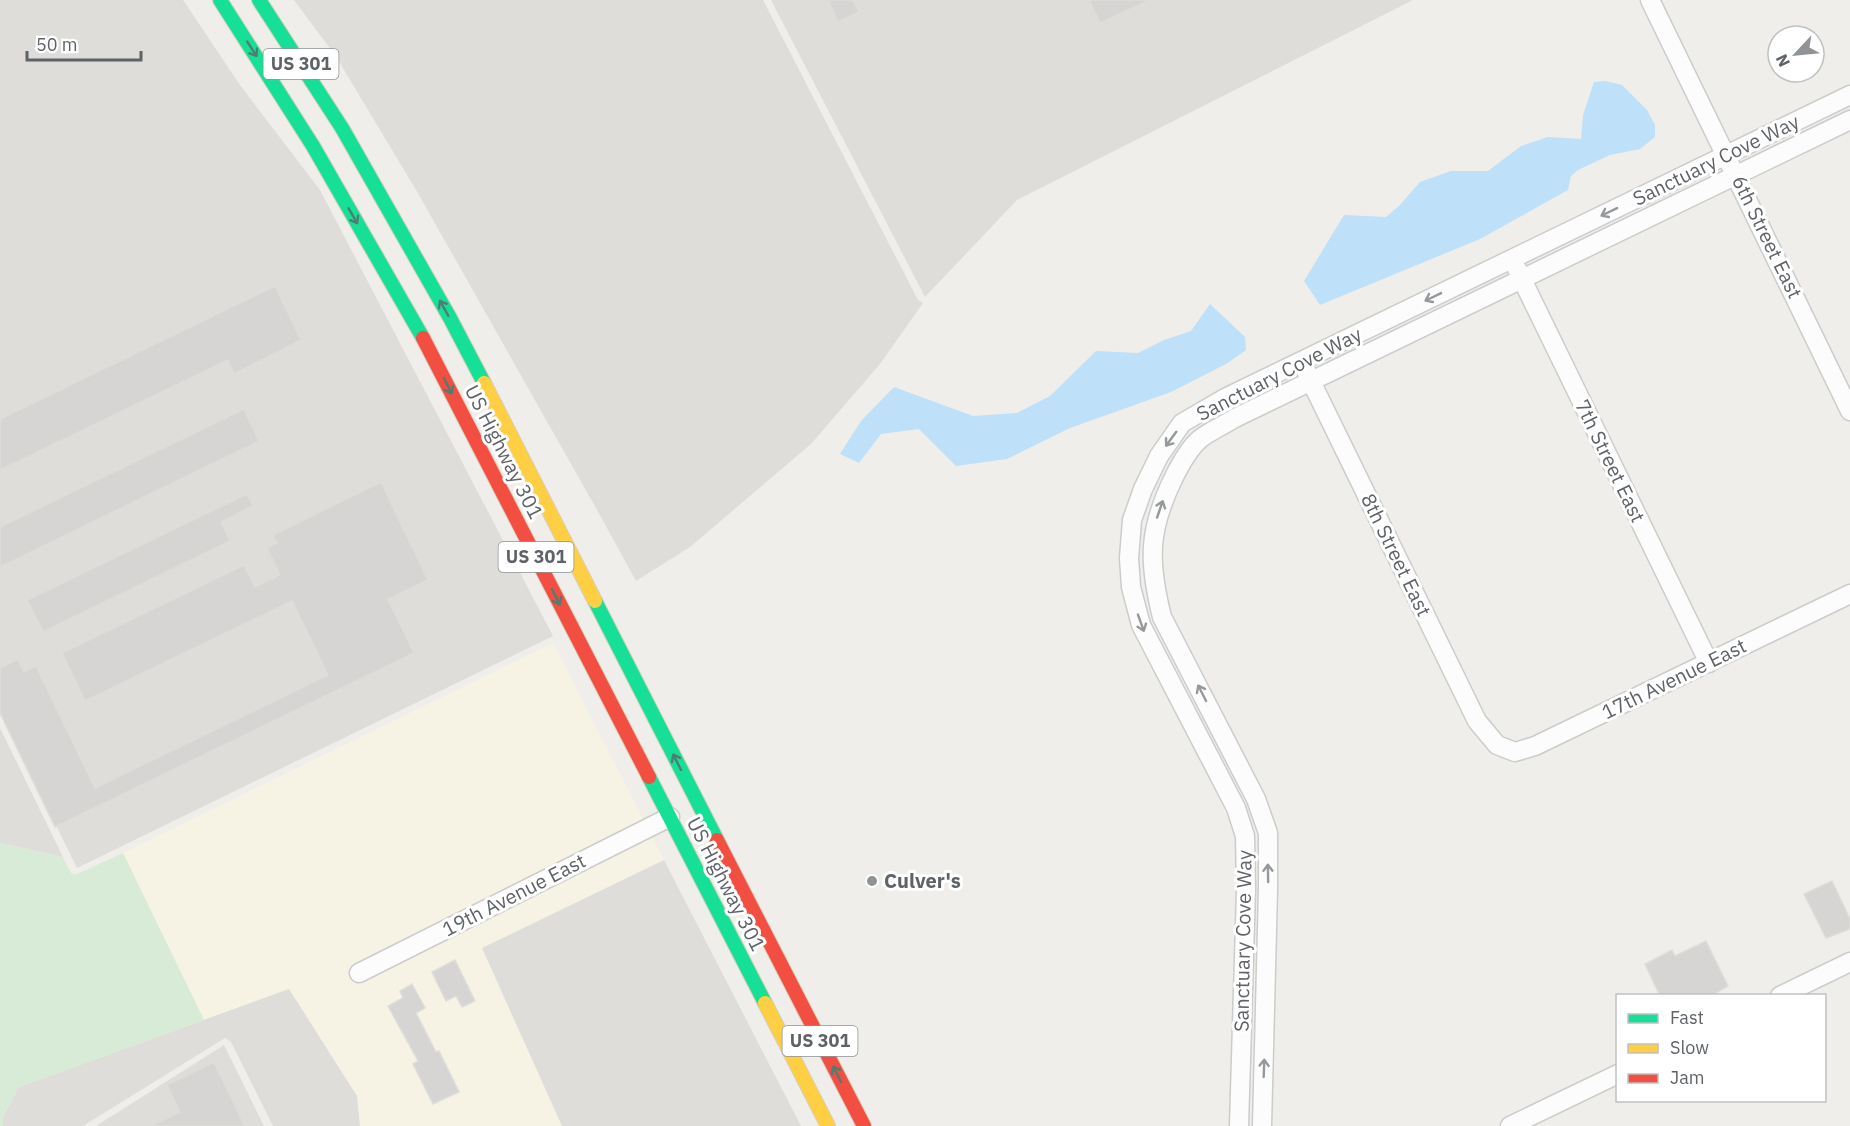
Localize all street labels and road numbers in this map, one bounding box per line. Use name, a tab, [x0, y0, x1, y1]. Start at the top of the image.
road number: US 301	[264, 49, 338, 79]
street label: Sanctuary Cove Way	[1628, 108, 1804, 212]
street label: 6th Street East	[1726, 171, 1809, 303]
street label: Sanctuary Cove Way	[1192, 320, 1366, 427]
street label: US Highway 301	[459, 380, 550, 524]
street label: 7th Street East	[1569, 395, 1652, 527]
street label: 8th Street East	[1355, 489, 1438, 621]
road number: US 301	[498, 542, 574, 572]
street label: 17th Avenue East	[1597, 632, 1751, 725]
street label: US Highway 301	[681, 812, 772, 956]
street label: 19th Avenue East	[437, 847, 590, 942]
street label: Sanctuary Cove Way	[1227, 850, 1258, 1032]
road number: US 301	[782, 1026, 858, 1056]

